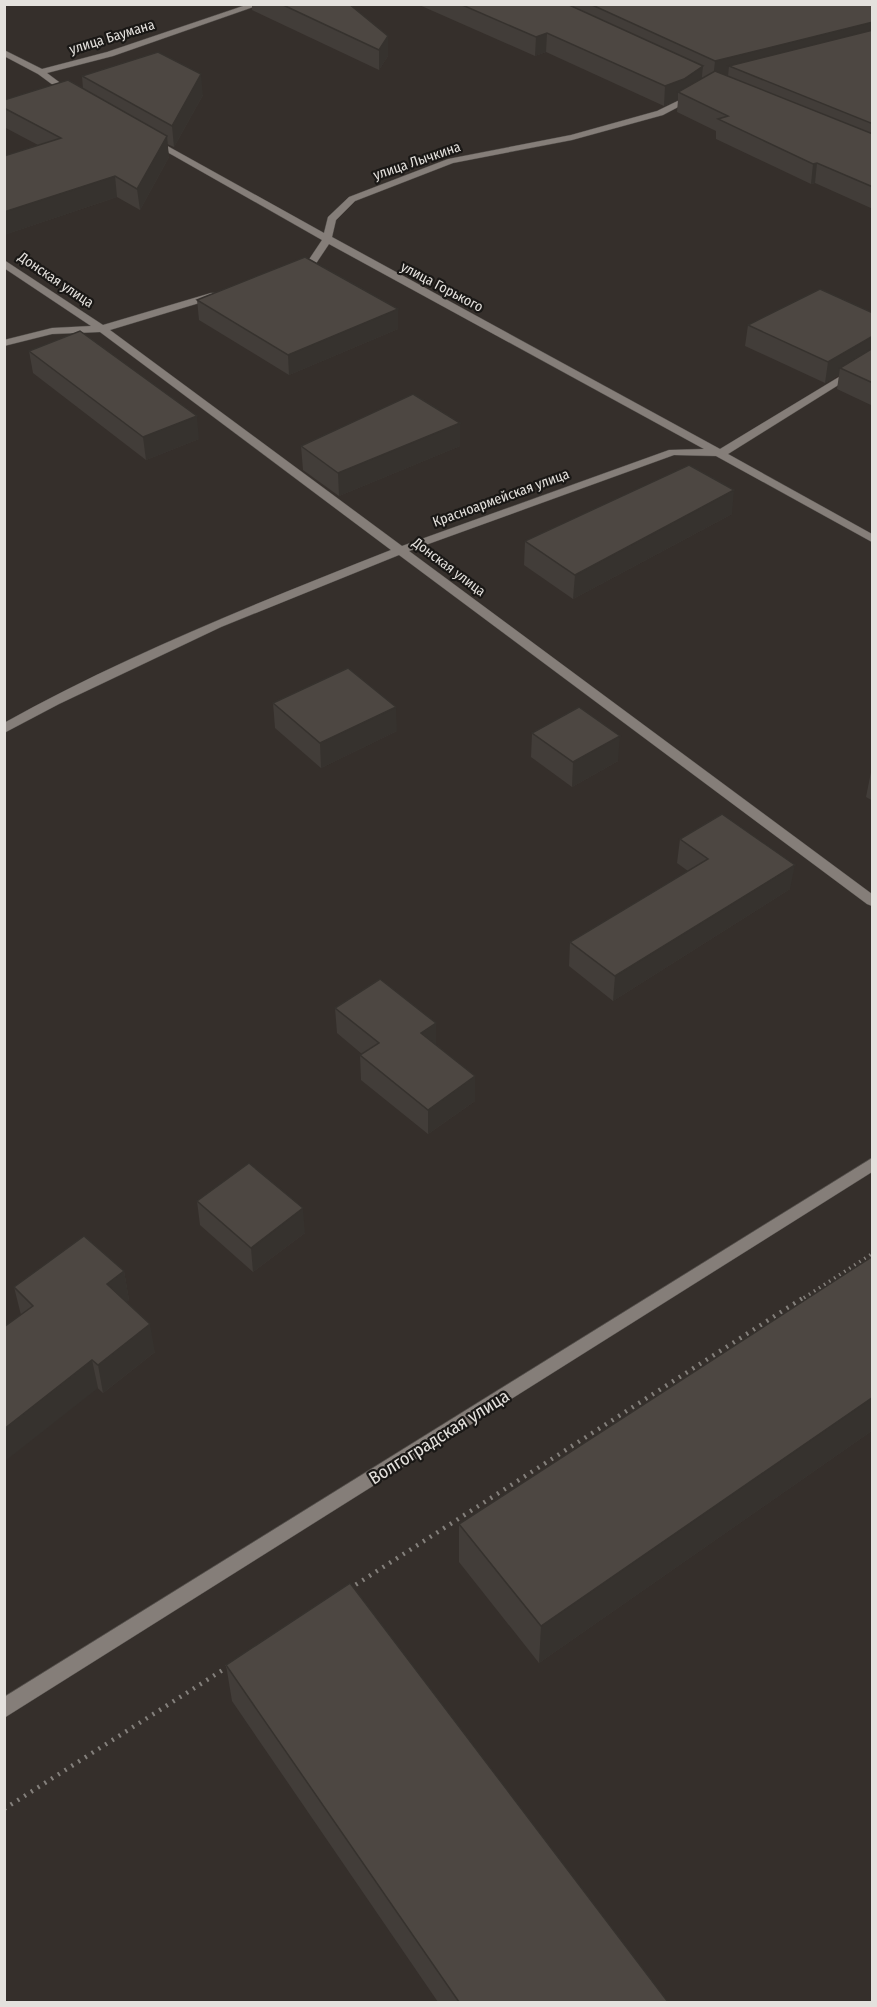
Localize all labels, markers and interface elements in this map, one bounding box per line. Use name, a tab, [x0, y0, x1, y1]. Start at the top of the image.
street label: улица Баумана	[67, 16, 157, 58]
street label: улица Лычкина	[371, 138, 463, 184]
street label: Донская улица	[14, 248, 97, 311]
street label: улица Горького	[398, 258, 486, 316]
street label: Красноармейская улица	[430, 465, 572, 531]
street label: Донская улица	[408, 533, 489, 600]
street label: Волгоградская улица	[365, 1385, 513, 1489]

